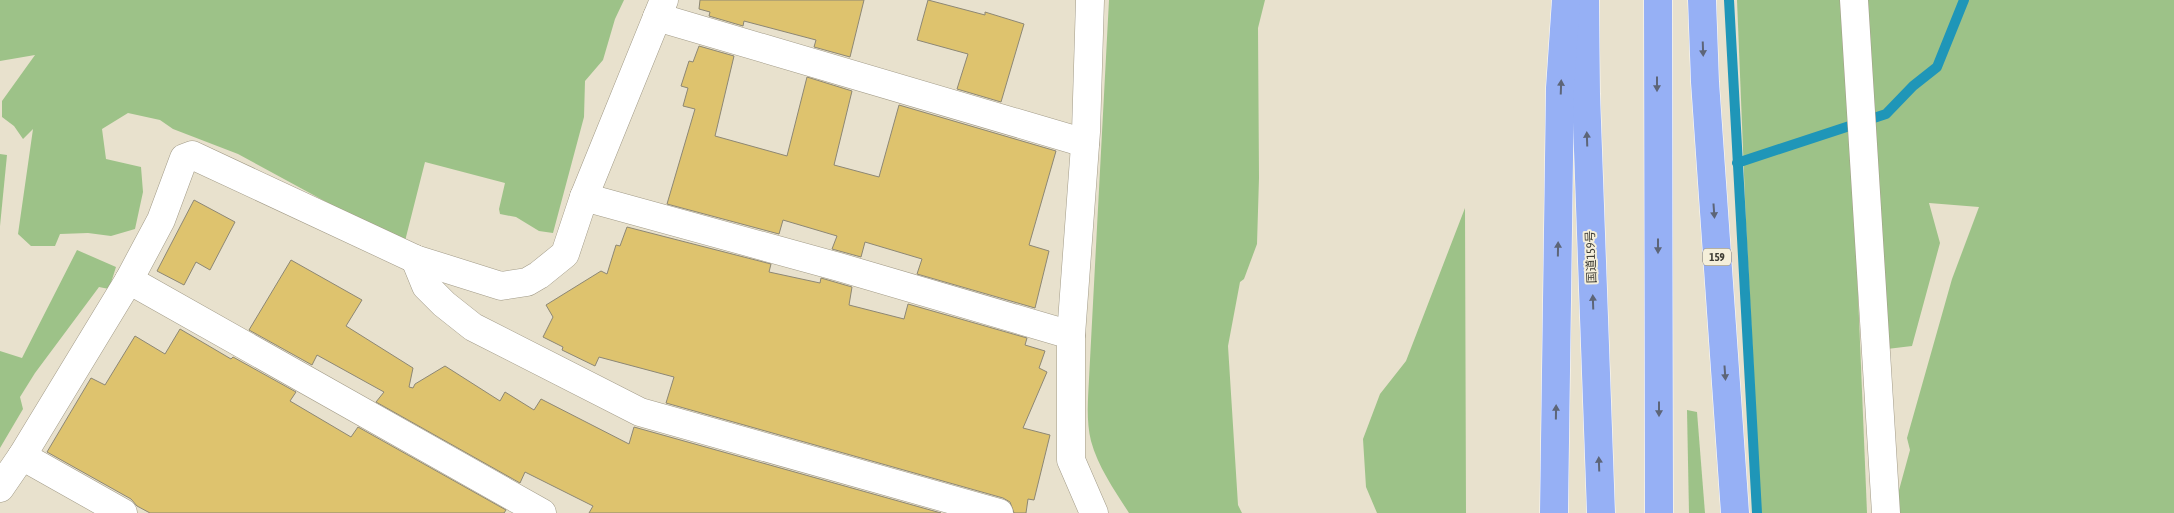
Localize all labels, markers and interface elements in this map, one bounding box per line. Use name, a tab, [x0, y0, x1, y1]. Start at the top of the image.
one-way arrow	[1700, 41, 1708, 57]
one-way arrow	[1653, 76, 1661, 92]
one-way arrow	[1557, 79, 1565, 95]
one-way arrow	[1583, 131, 1591, 147]
one-way arrow	[1710, 203, 1718, 219]
street label: 国道159号	[1583, 230, 1599, 284]
one-way arrow	[1654, 238, 1662, 254]
one-way arrow	[1554, 241, 1562, 257]
road number: 159	[1703, 248, 1731, 266]
one-way arrow	[1589, 294, 1597, 310]
one-way arrow	[1721, 365, 1729, 381]
one-way arrow	[1655, 401, 1663, 417]
one-way arrow	[1552, 404, 1560, 420]
one-way arrow	[1595, 456, 1603, 472]

